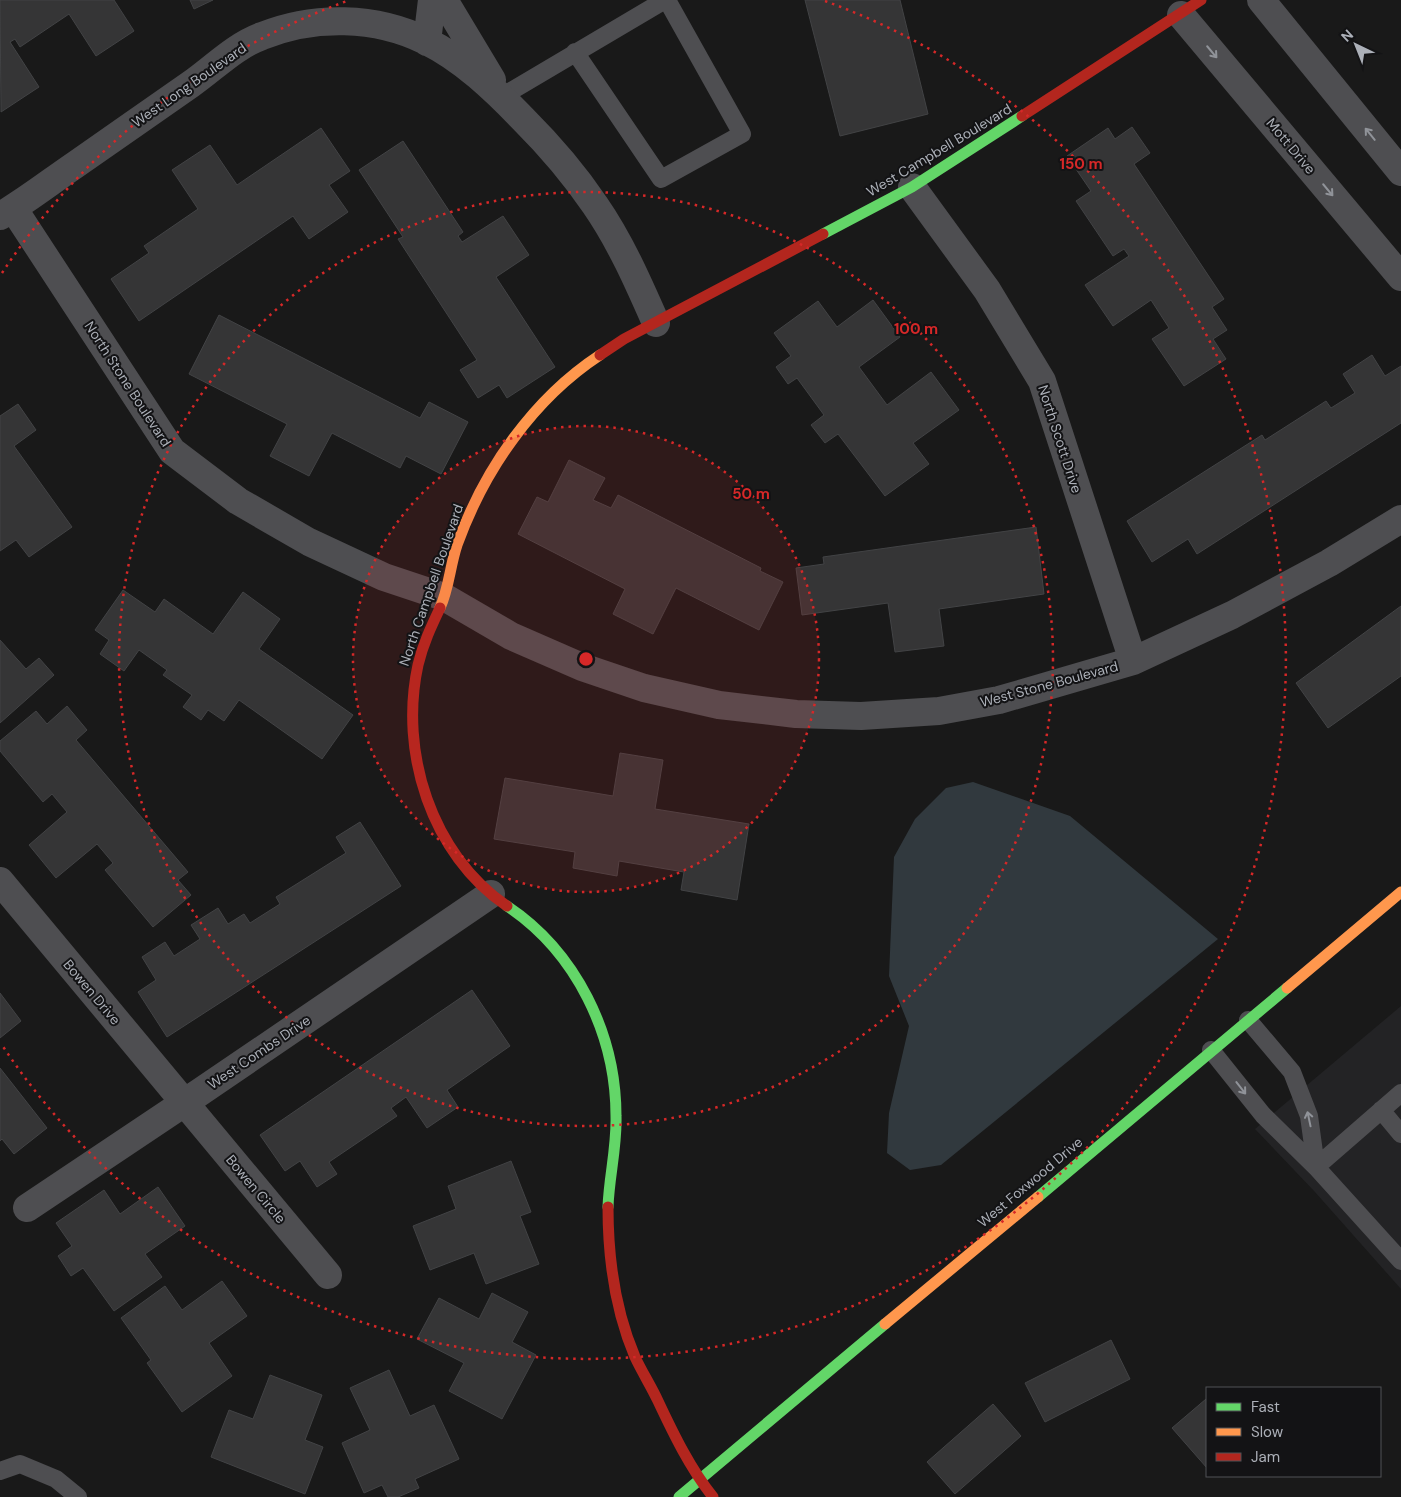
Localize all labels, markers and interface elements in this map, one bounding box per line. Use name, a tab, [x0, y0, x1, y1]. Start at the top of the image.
north arrow	[1331, 20, 1381, 70]
text: N	[1337, 25, 1357, 46]
street label: West Long Boulevard	[128, 39, 250, 131]
one-way arrow	[1206, 45, 1217, 58]
street label: West Campbell Boulevard	[863, 99, 1015, 201]
street label: Mott Drive	[1262, 114, 1320, 178]
one-way arrow	[1365, 128, 1376, 141]
text: 150 m	[1060, 154, 1103, 174]
one-way arrow	[1322, 183, 1333, 196]
street label: North Stone Boulevard	[81, 318, 175, 450]
text: 100 m	[894, 319, 938, 339]
street label: North Scott Drive	[1034, 383, 1086, 495]
text: 50 m	[732, 484, 770, 504]
street label: North Campbell Boulevard	[395, 502, 467, 668]
centre of rings	[577, 650, 595, 668]
street label: West Stone Boulevard	[978, 657, 1120, 711]
street label: Bowen Drive	[59, 956, 125, 1028]
street label: West Combs Drive	[204, 1011, 314, 1093]
one-way arrow	[1236, 1081, 1247, 1094]
one-way arrow	[1304, 1112, 1313, 1128]
street label: West Foxwood Drive	[974, 1133, 1086, 1231]
street label: Bowen Circle	[222, 1151, 290, 1227]
legend	[1206, 1387, 1381, 1477]
text: Fast	[1251, 1397, 1280, 1417]
text: Slow	[1251, 1422, 1284, 1442]
text: Jam	[1251, 1447, 1280, 1467]

